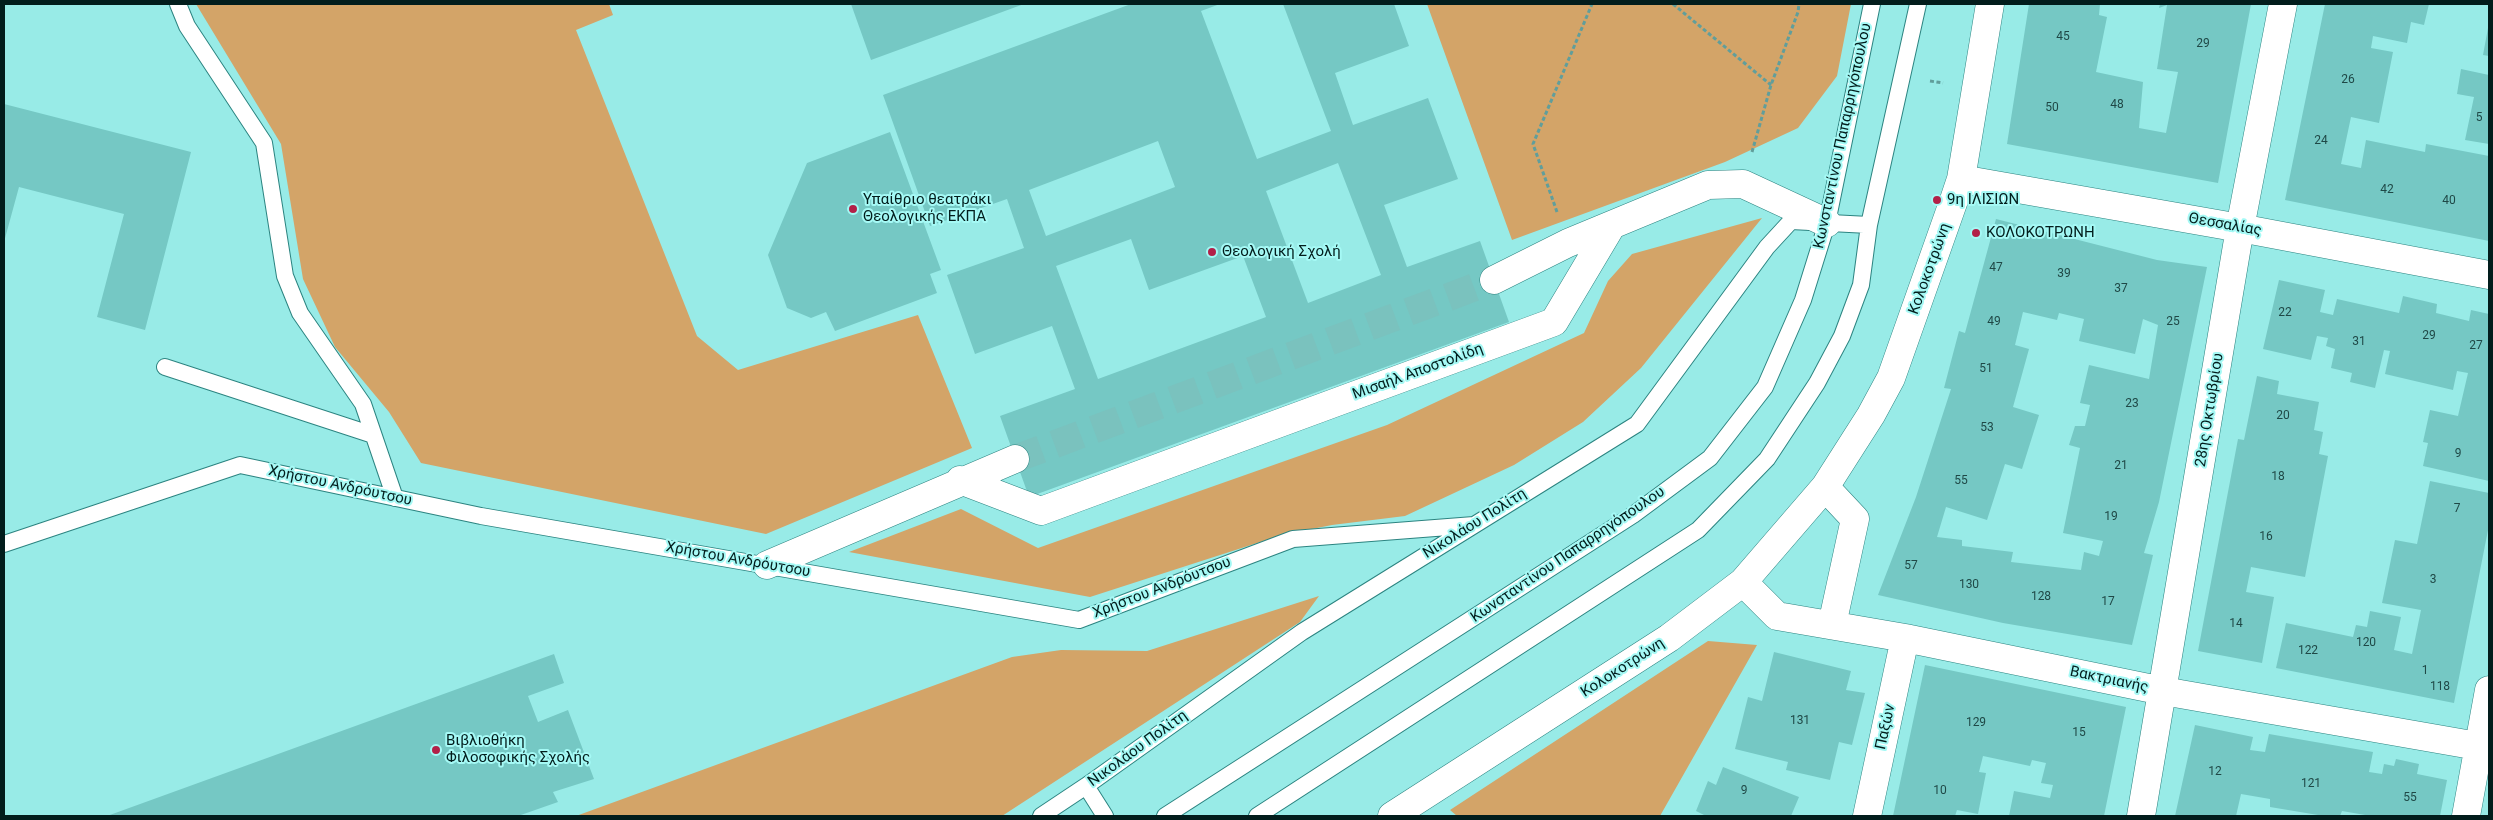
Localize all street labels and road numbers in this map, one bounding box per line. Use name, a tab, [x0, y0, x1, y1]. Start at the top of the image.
street label: Κωνσταντίνου Παπαρρηγόπουλου	[1810, 22, 1876, 250]
street label: Θεσσαλίας	[2187, 210, 2263, 240]
street label: Κολοκοτρώνη	[1905, 221, 1955, 317]
street label: Μισαήλ Αποστολίδη	[1350, 340, 1486, 404]
street label: 28ης Οκτωβρίου	[2192, 352, 2228, 468]
street label: Χρήστου Ανδρόυτσου	[267, 462, 413, 510]
street label: Κωνσταντίνου Παπαρρηγόπουλου	[1468, 483, 1668, 627]
street label: Νικολάου Πολίτη	[1420, 485, 1530, 563]
street label: Χρήστου Ανδρόυτσου	[664, 538, 812, 582]
street label: Χρήστου Ανδρόυτσου	[1090, 553, 1234, 623]
street label: Κολοκοτρώνη	[1578, 634, 1668, 702]
street label: Βακτριανής	[2068, 663, 2150, 697]
street label: Παξών	[1872, 703, 1900, 751]
street label: Νικολάου Πολίτη	[1085, 707, 1191, 791]

